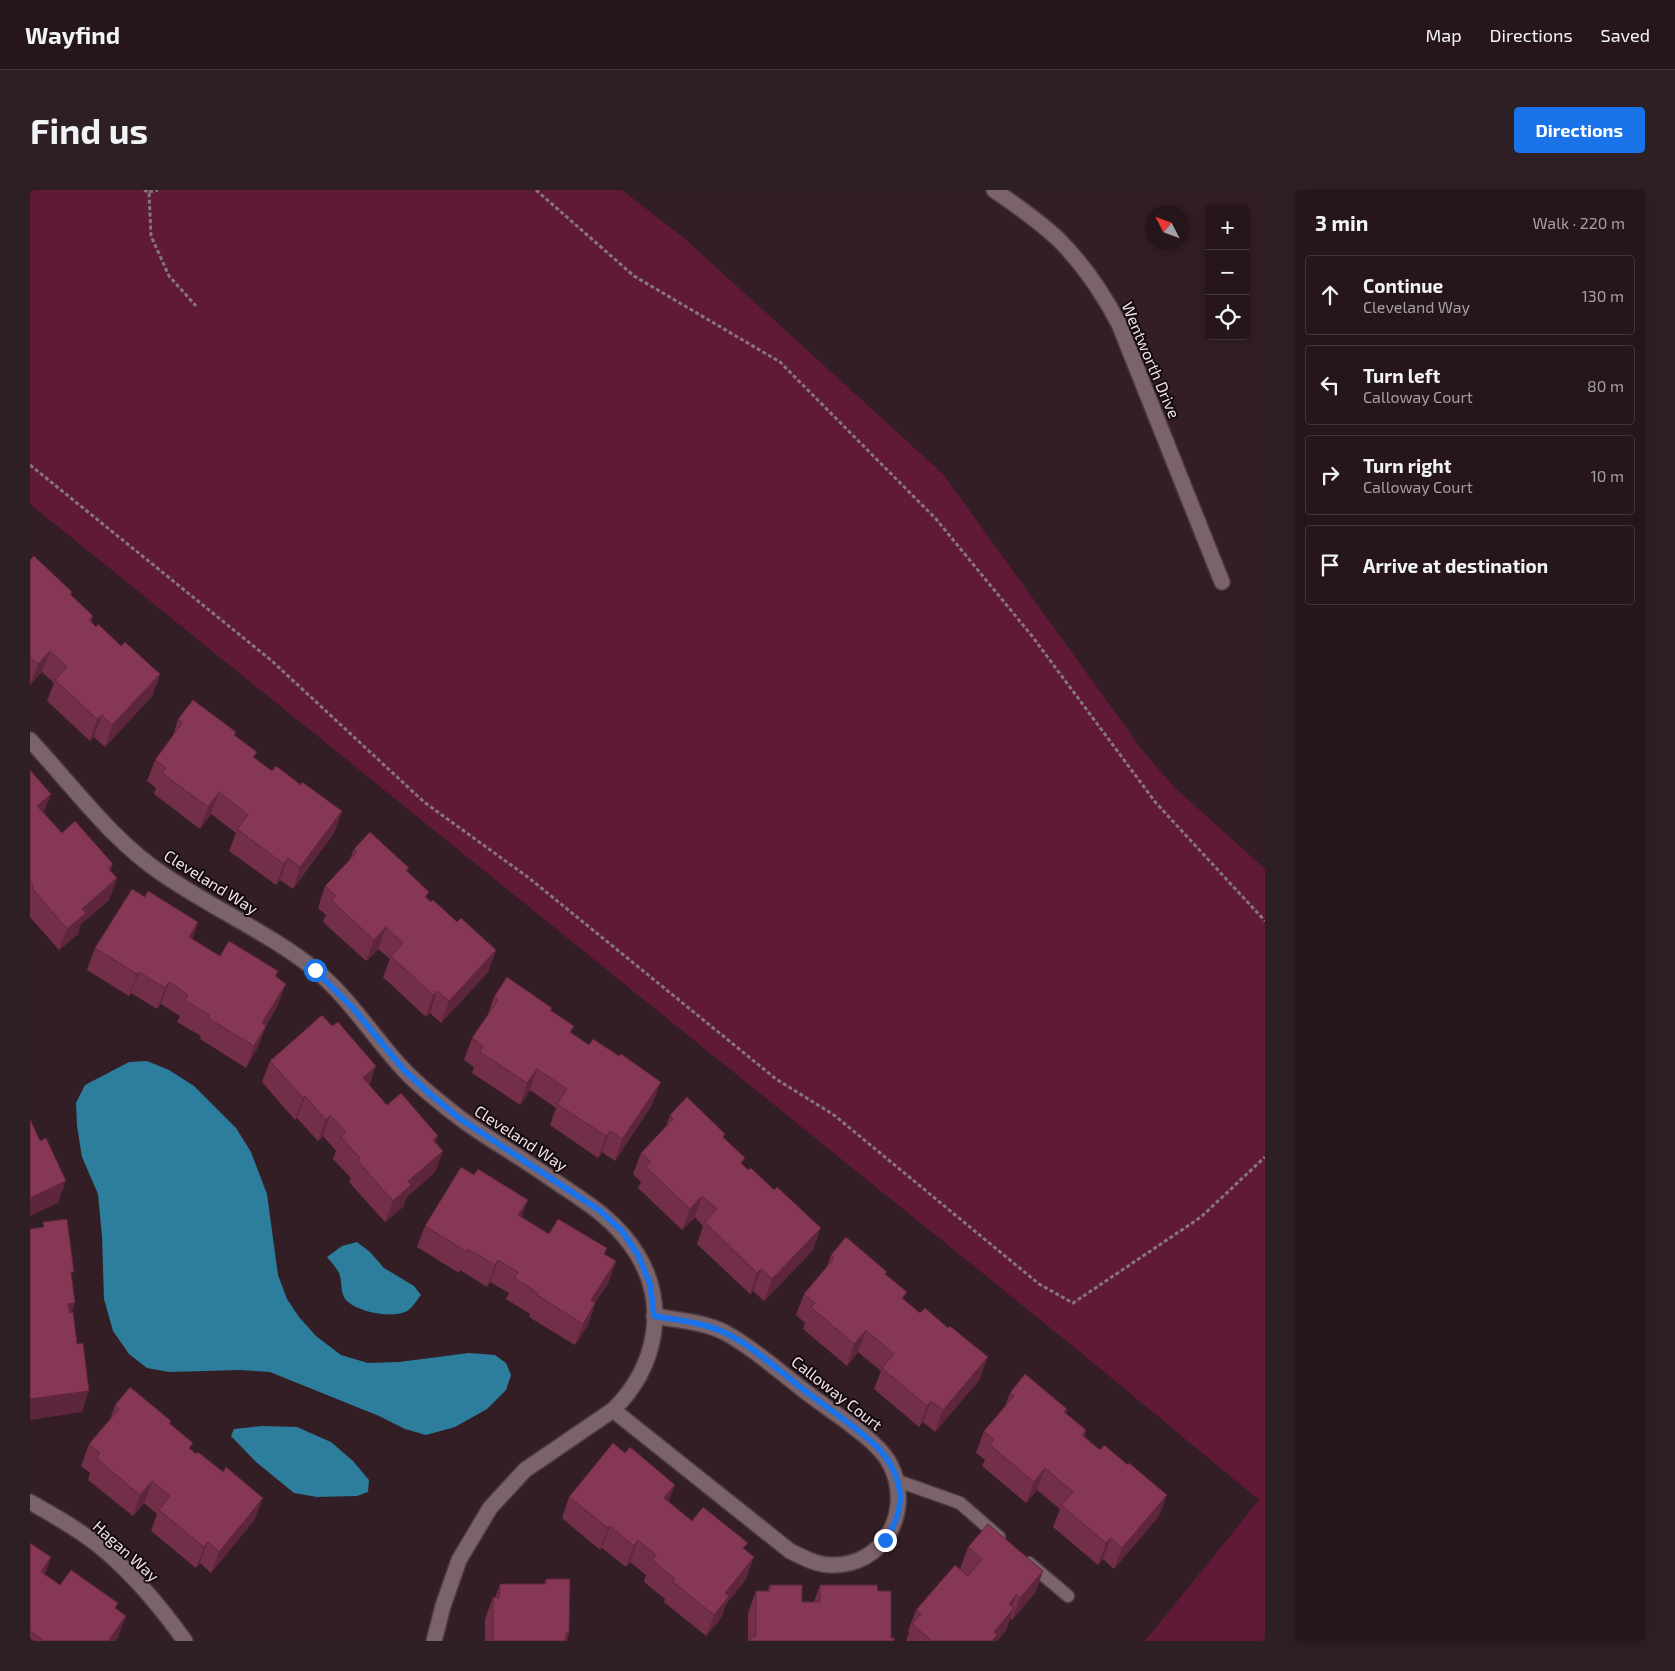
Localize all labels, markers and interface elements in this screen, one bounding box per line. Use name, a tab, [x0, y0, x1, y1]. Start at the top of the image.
text: Wayfind	[25, 20, 120, 49]
text: Map	[1425, 24, 1462, 46]
text: Directions	[1490, 24, 1573, 46]
text: Saved	[1601, 24, 1650, 46]
button: Directions	[1514, 107, 1645, 153]
text: Find us	[30, 109, 148, 151]
north arrow	[1145, 205, 1190, 250]
map controls	[1205, 205, 1250, 340]
button: +	[1205, 205, 1250, 250]
text: 3 min	[1315, 210, 1368, 235]
text: Walk · 220 m	[1532, 213, 1625, 232]
button: −	[1205, 250, 1250, 295]
text: Continue	[1363, 274, 1443, 297]
icon: ahead	[1316, 281, 1344, 309]
text: 130 m	[1582, 286, 1624, 305]
button: locate	[1205, 295, 1250, 340]
text: Cleveland Way	[1363, 297, 1470, 316]
street label: Wentworth Drive	[1118, 299, 1185, 421]
text: Turn left	[1363, 364, 1440, 387]
icon: left	[1316, 371, 1344, 399]
text: 80 m	[1587, 376, 1624, 395]
text: Calloway Court	[1363, 387, 1473, 406]
text: Turn right	[1363, 454, 1451, 477]
icon: right	[1316, 461, 1344, 489]
text: 10 m	[1590, 466, 1624, 485]
text: Calloway Court	[1363, 477, 1473, 496]
icon: arrive	[1316, 551, 1344, 579]
text: Arrive at destination	[1363, 554, 1548, 577]
street label: Cleveland Way	[161, 845, 262, 918]
route start	[304, 959, 327, 982]
street label: Cleveland Way	[471, 1100, 572, 1175]
street label: Calloway Court	[788, 1351, 886, 1434]
street label: Hagan Way	[90, 1516, 164, 1585]
route end	[874, 1529, 897, 1552]

